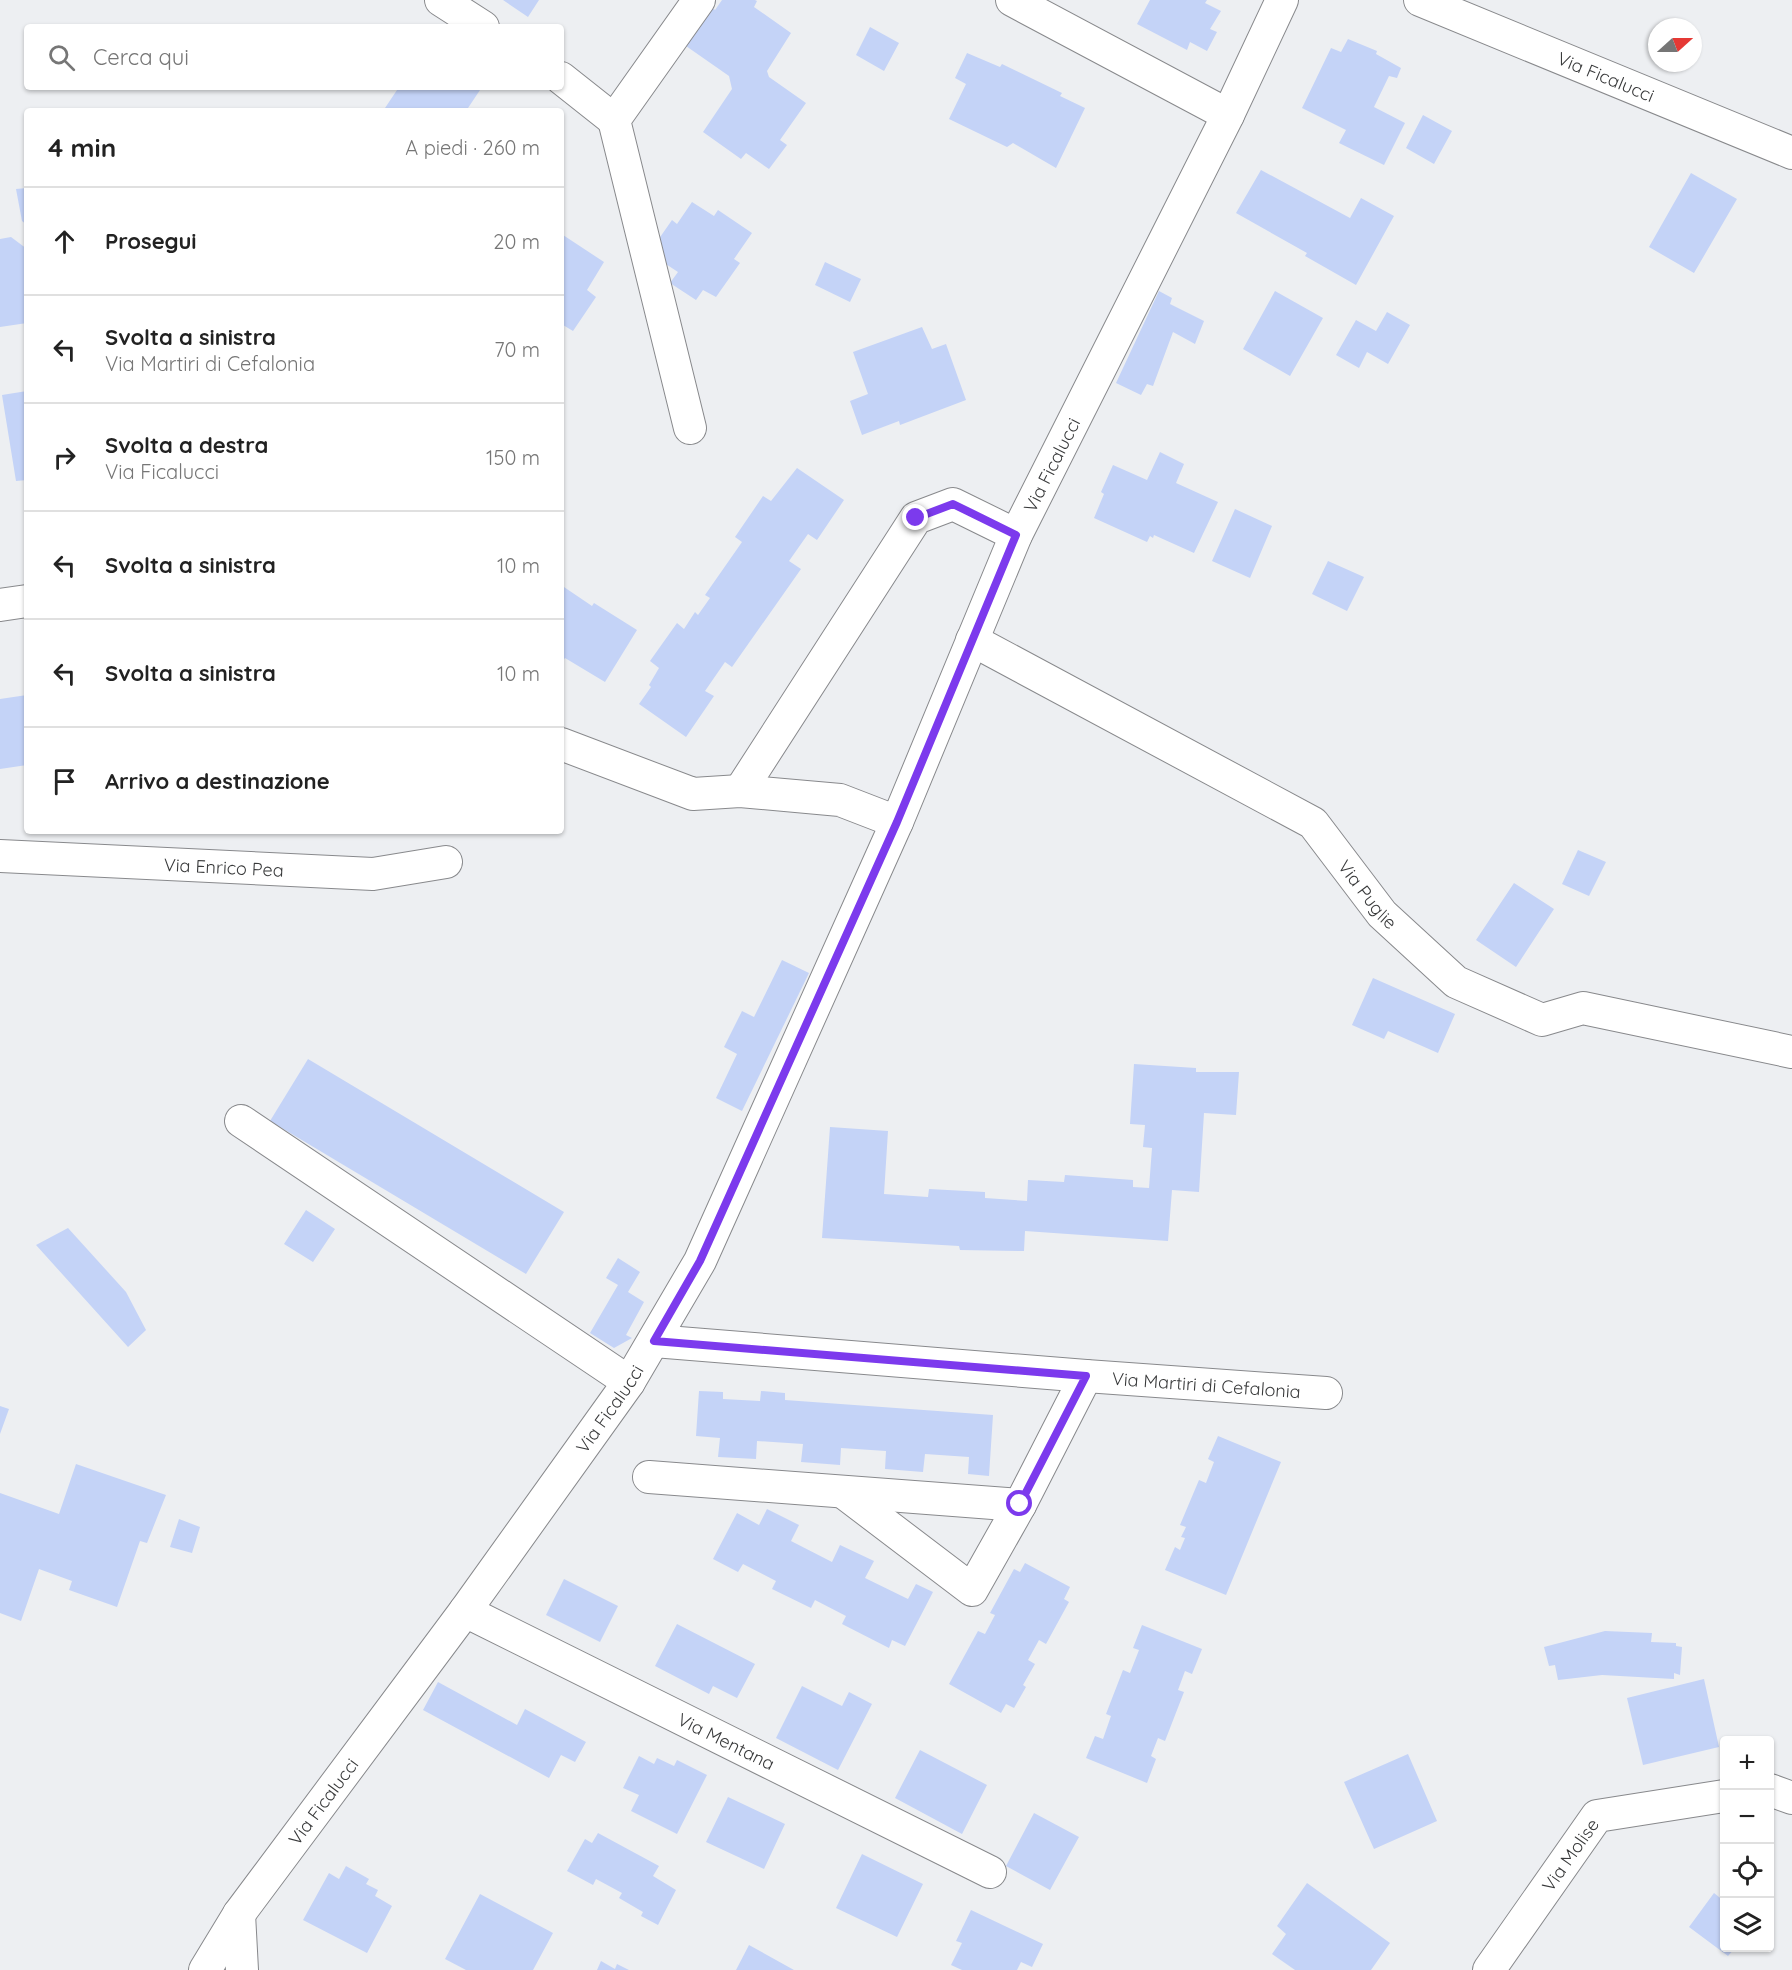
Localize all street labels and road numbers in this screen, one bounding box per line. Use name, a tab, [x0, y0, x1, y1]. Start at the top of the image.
street label: Via Ficalucci	[1554, 46, 1658, 107]
street label: Via Ficalucci	[1018, 414, 1085, 516]
street label: Via Enrico Pea	[163, 852, 284, 881]
street label: Via Puglie	[1334, 855, 1402, 934]
street label: Via Ficalucci	[570, 1360, 648, 1457]
street label: Via Martiri di Cefalonia	[1111, 1366, 1301, 1403]
street label: Via Mentana	[674, 1707, 779, 1775]
street label: Via Ficalucci	[283, 1753, 363, 1849]
street label: Via Molise	[1536, 1814, 1604, 1896]

